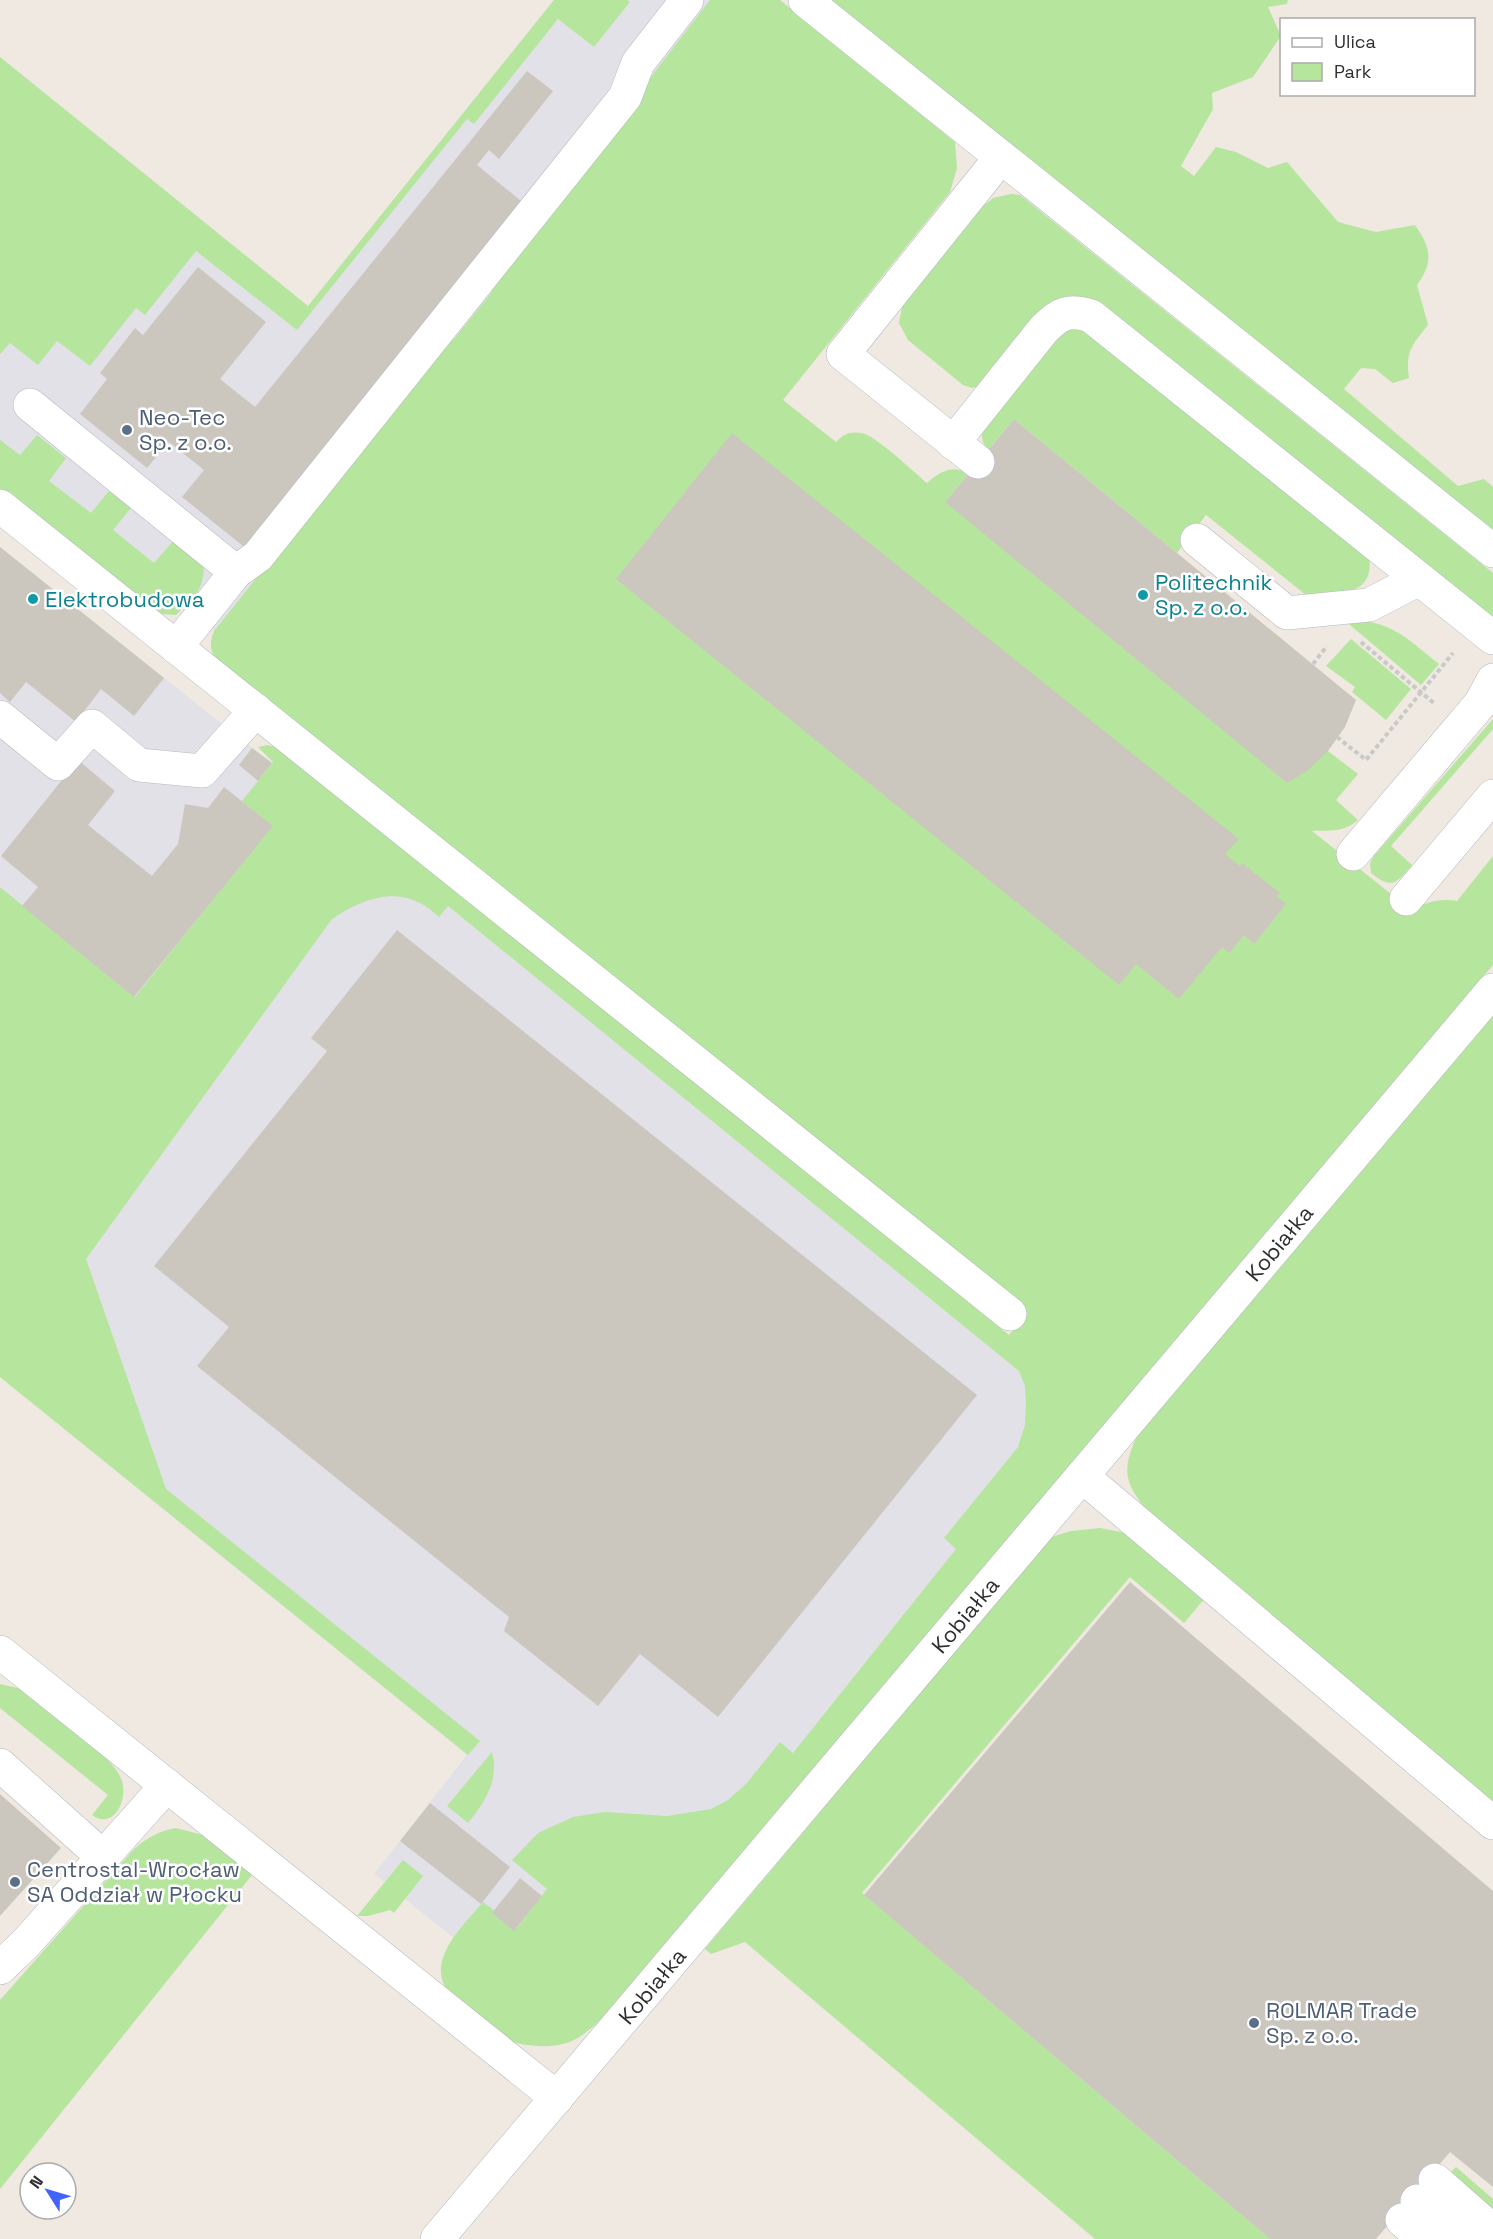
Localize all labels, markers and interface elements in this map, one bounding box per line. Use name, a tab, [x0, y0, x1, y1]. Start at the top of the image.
legend	[1280, 18, 1475, 96]
text: Ulica	[1334, 30, 1376, 53]
text: Park	[1334, 60, 1372, 83]
place label: Neo-Tec Sp. z o.o.	[139, 403, 232, 456]
marker: Neo-Tec Sp. z o.o.	[120, 423, 134, 437]
place label: Politechnik Sp. z o.o.	[1155, 568, 1273, 621]
place label: Elektrobudowa	[45, 585, 205, 613]
marker: Politechnik Sp. z o.o.	[1136, 588, 1150, 602]
marker: Elektrobudowa	[26, 592, 40, 606]
street label: Kobiałka	[1239, 1199, 1319, 1287]
street label: Kobiałka	[925, 1571, 1005, 1659]
place label: Centrostal-Wrocław SA Oddział w Płocku	[27, 1855, 242, 1908]
marker: Centrostal-Wrocław SA Oddział w Płocku	[8, 1875, 22, 1889]
street label: Kobiałka	[612, 1942, 692, 2030]
place label: ROLMAR Trade Sp. z o.o.	[1266, 1996, 1417, 2049]
marker: ROLMAR Trade Sp. z o.o.	[1247, 2016, 1261, 2030]
north arrow	[18, 2161, 78, 2221]
text: N	[25, 2172, 48, 2193]

